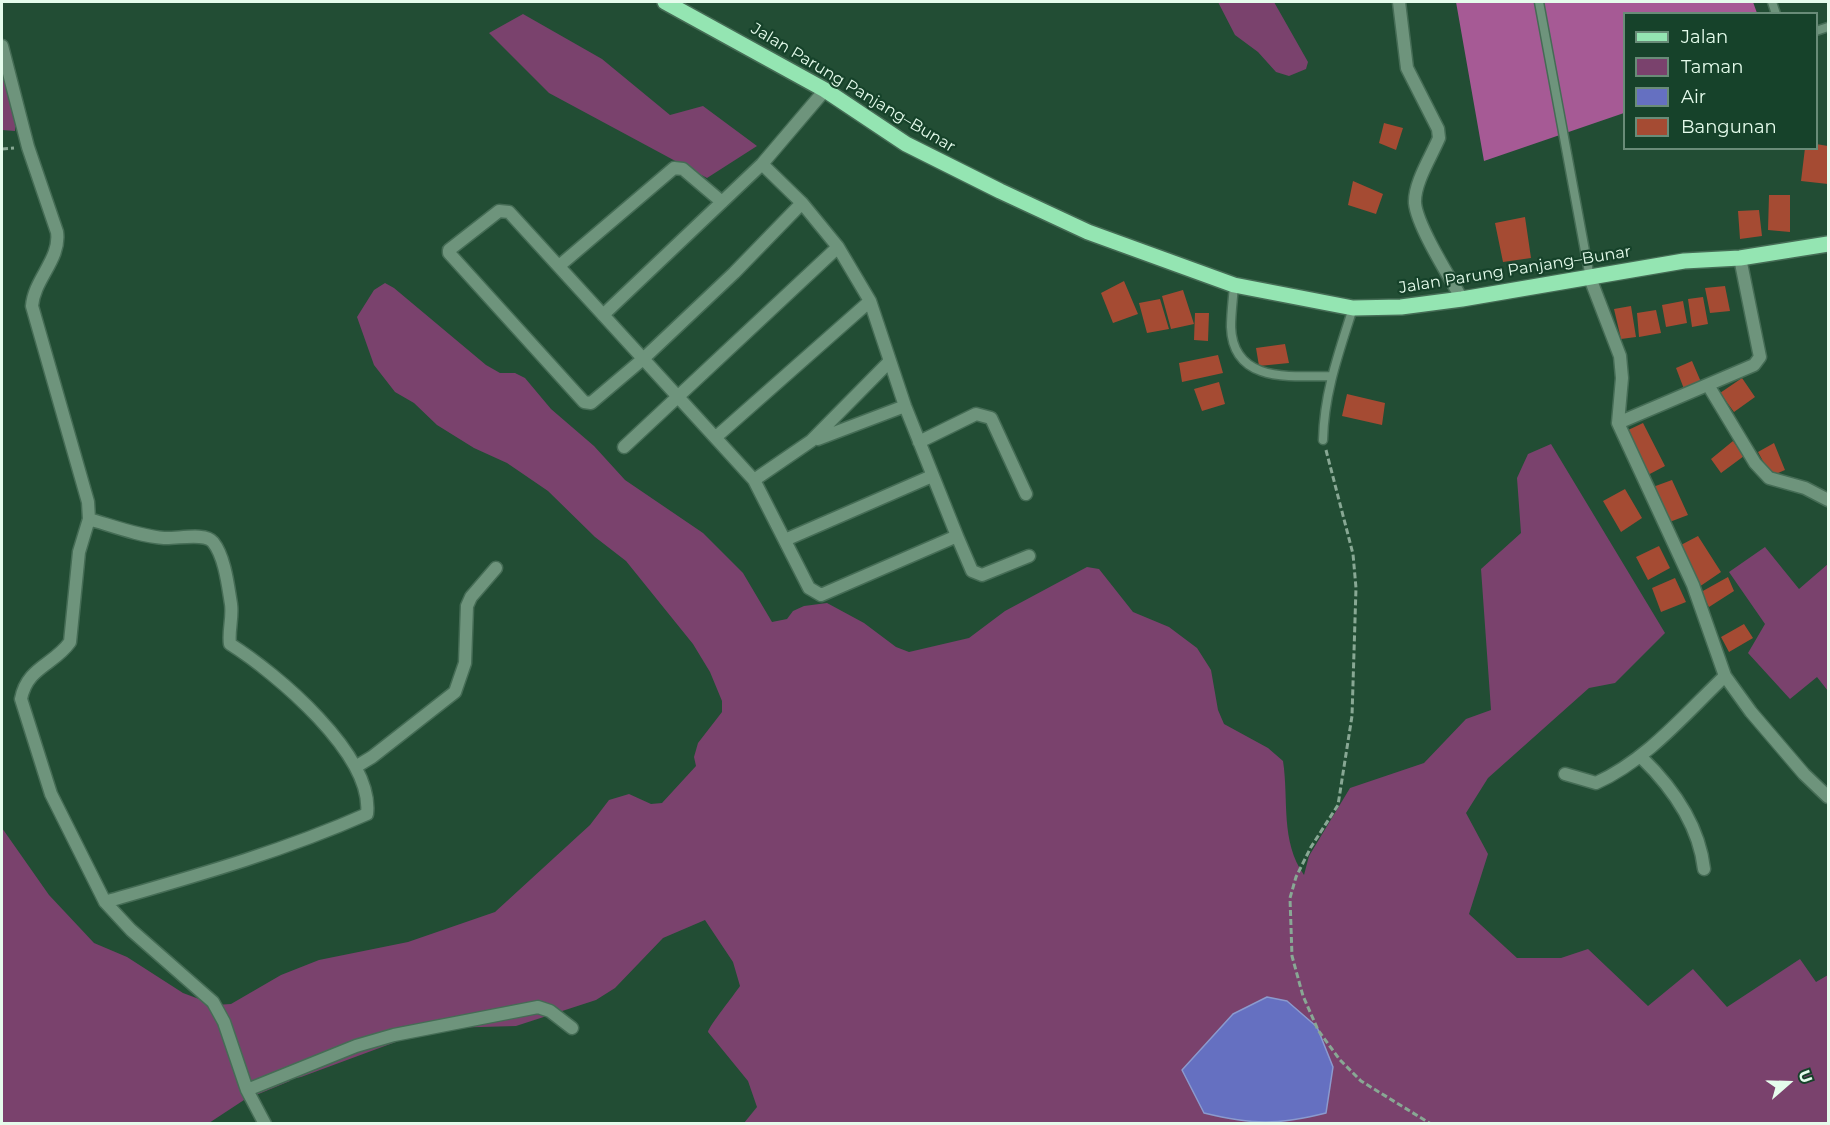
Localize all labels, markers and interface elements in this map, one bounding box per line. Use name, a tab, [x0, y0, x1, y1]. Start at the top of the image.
legend	[1623, 12, 1818, 150]
street label: Jalan Parung Panjang–Bunar	[747, 19, 959, 157]
text: Jalan	[1681, 26, 1728, 48]
text: Taman	[1681, 56, 1743, 78]
text: Air	[1681, 86, 1706, 108]
text: Bangunan	[1681, 116, 1777, 138]
street label: Jalan Parung Panjang–Bunar	[1398, 242, 1632, 298]
north arrow	[1758, 1053, 1818, 1113]
text: U	[1794, 1067, 1816, 1086]

